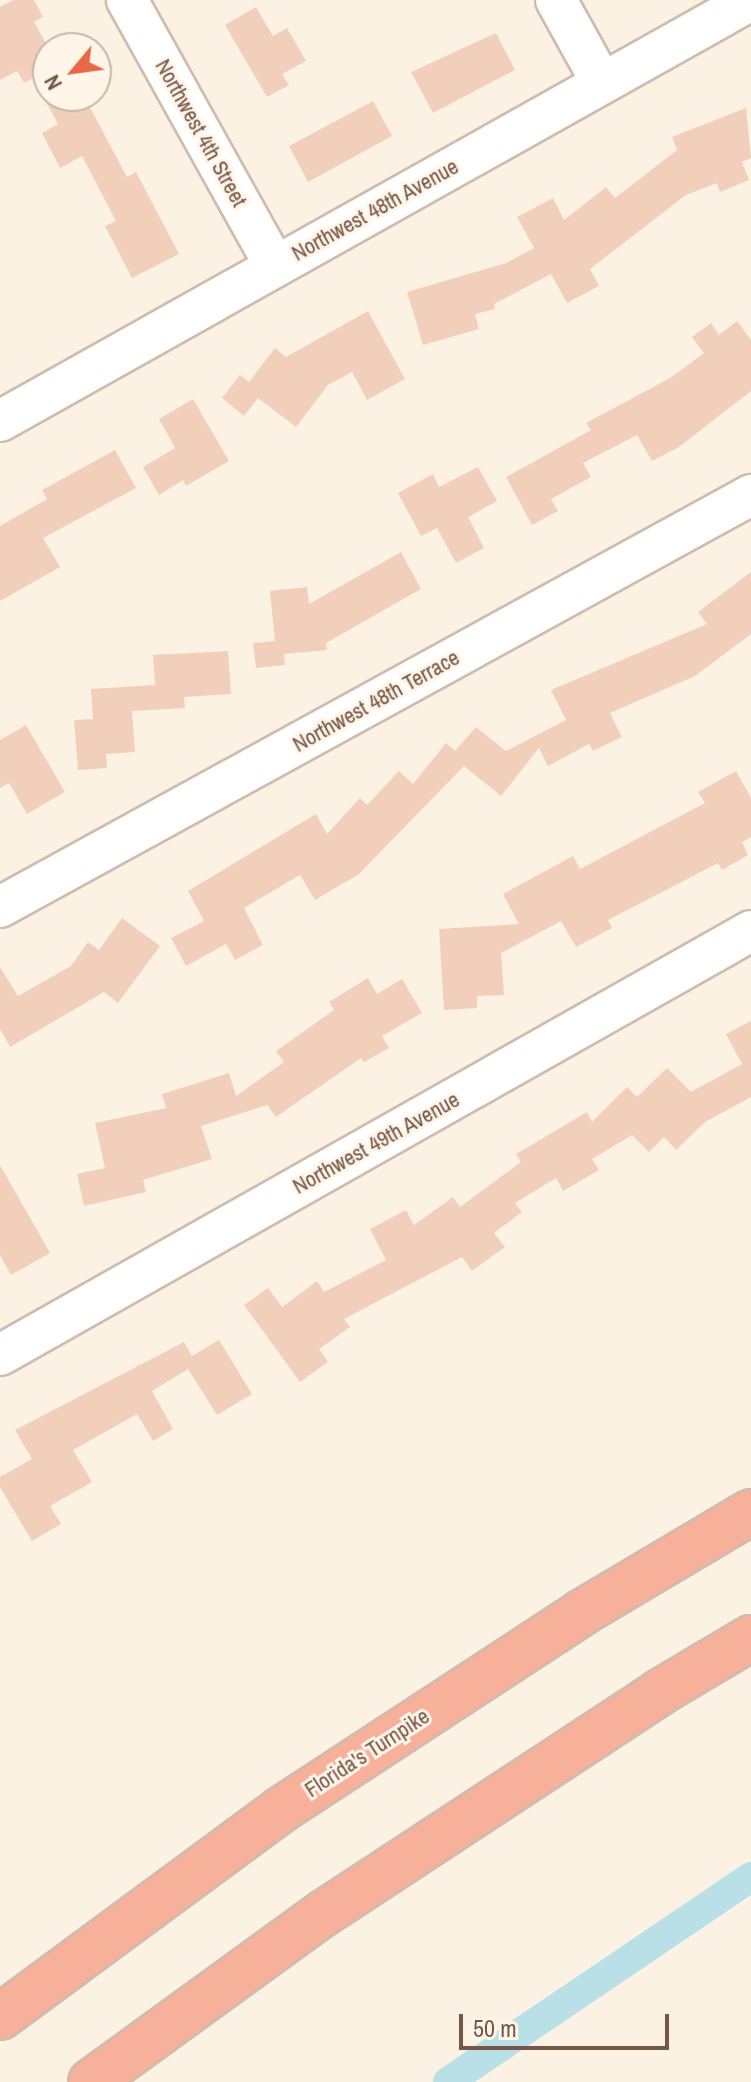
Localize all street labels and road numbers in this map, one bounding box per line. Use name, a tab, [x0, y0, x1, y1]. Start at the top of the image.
street label: Northwest 4th Street	[150, 55, 252, 211]
street label: Northwest 48th Avenue	[287, 153, 463, 267]
street label: Northwest 48th Terrace	[288, 644, 464, 758]
street label: Northwest 49th Avenue	[288, 1086, 464, 1200]
street label: Florida's Turnpike	[300, 1703, 434, 1803]

